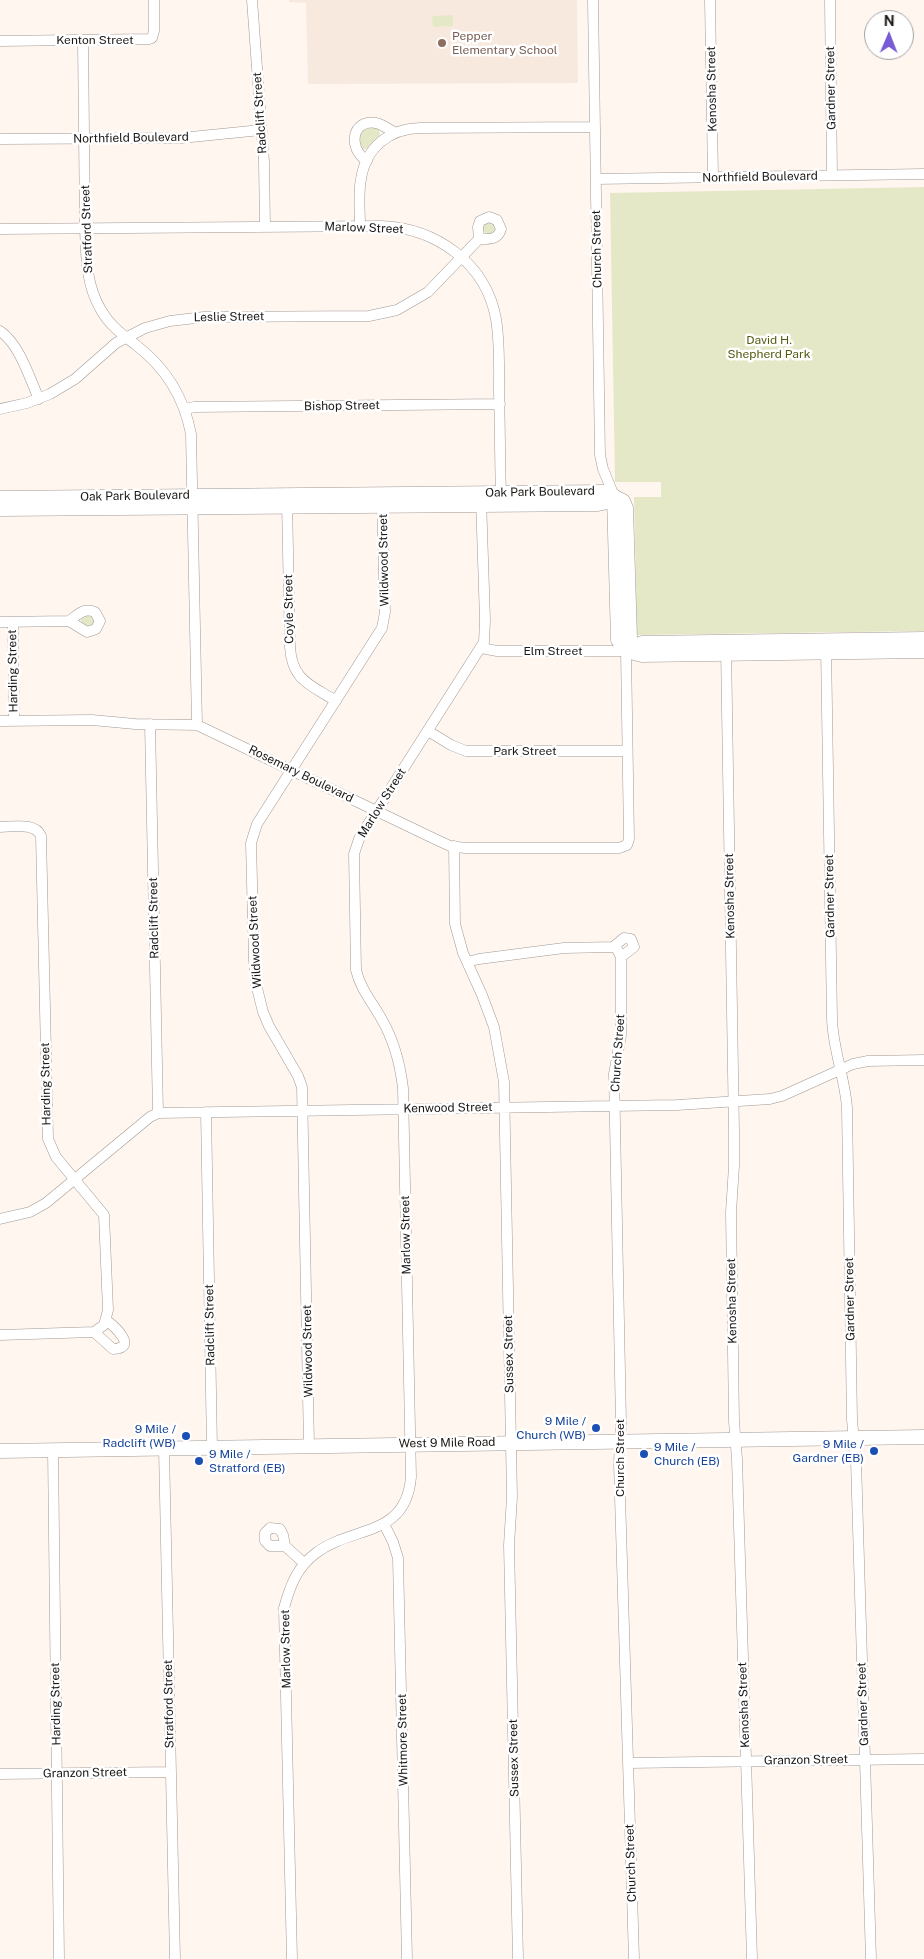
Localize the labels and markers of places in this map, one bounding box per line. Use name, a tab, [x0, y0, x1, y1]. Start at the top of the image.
place label: Pepper Elementary School	[452, 29, 557, 57]
marker: Pepper Elementary School	[436, 37, 448, 49]
place label: 9 Mile / Church (WB)	[516, 1414, 586, 1442]
place label: 9 Mile / Radclift (WB)	[103, 1422, 176, 1450]
marker: 9 Mile / Church (WB)	[590, 1422, 602, 1434]
marker: 9 Mile / Radclift (WB)	[180, 1430, 192, 1442]
place label: 9 Mile / Gardner (EB)	[793, 1437, 864, 1465]
place label: 9 Mile / Church (EB)	[654, 1440, 720, 1468]
marker: 9 Mile / Gardner (EB)	[868, 1445, 880, 1457]
place label: 9 Mile / Stratford (EB)	[209, 1447, 285, 1475]
marker: 9 Mile / Church (EB)	[638, 1448, 650, 1460]
marker: 9 Mile / Stratford (EB)	[193, 1455, 205, 1467]

